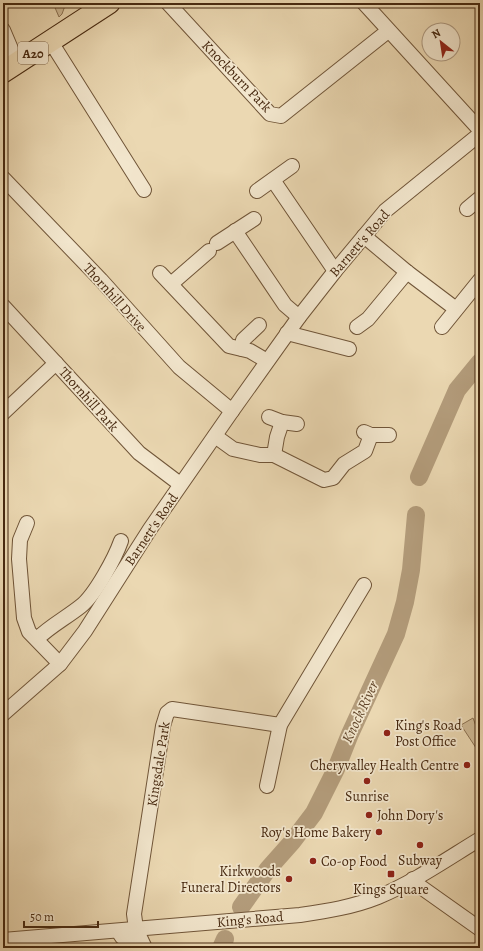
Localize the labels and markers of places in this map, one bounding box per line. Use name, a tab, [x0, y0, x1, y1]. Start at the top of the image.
place label: King's Road Post Office	[395, 716, 462, 751]
marker: King's Road Post Office	[382, 728, 392, 738]
place label: Cheryvalley Health Centre	[310, 756, 459, 775]
marker: Cheryvalley Health Centre	[462, 760, 472, 770]
marker: Sunrise	[362, 776, 372, 786]
place label: Sunrise	[345, 787, 389, 806]
place label: John Dory's	[377, 806, 443, 825]
marker: John Dory's	[364, 810, 374, 820]
place label: Roy's Home Bakery	[261, 823, 372, 842]
marker: Roy's Home Bakery	[374, 827, 384, 837]
marker: Subway	[415, 840, 425, 850]
place label: Subway	[398, 851, 443, 870]
place label: Co-op Food	[321, 852, 387, 871]
marker: Co-op Food	[308, 856, 318, 866]
place label: Kirkwoods Funeral Directors	[181, 862, 281, 897]
marker: Kings Square	[386, 869, 396, 879]
marker: Kirkwoods Funeral Directors	[284, 874, 294, 884]
place label: Kings Square	[353, 880, 429, 899]

